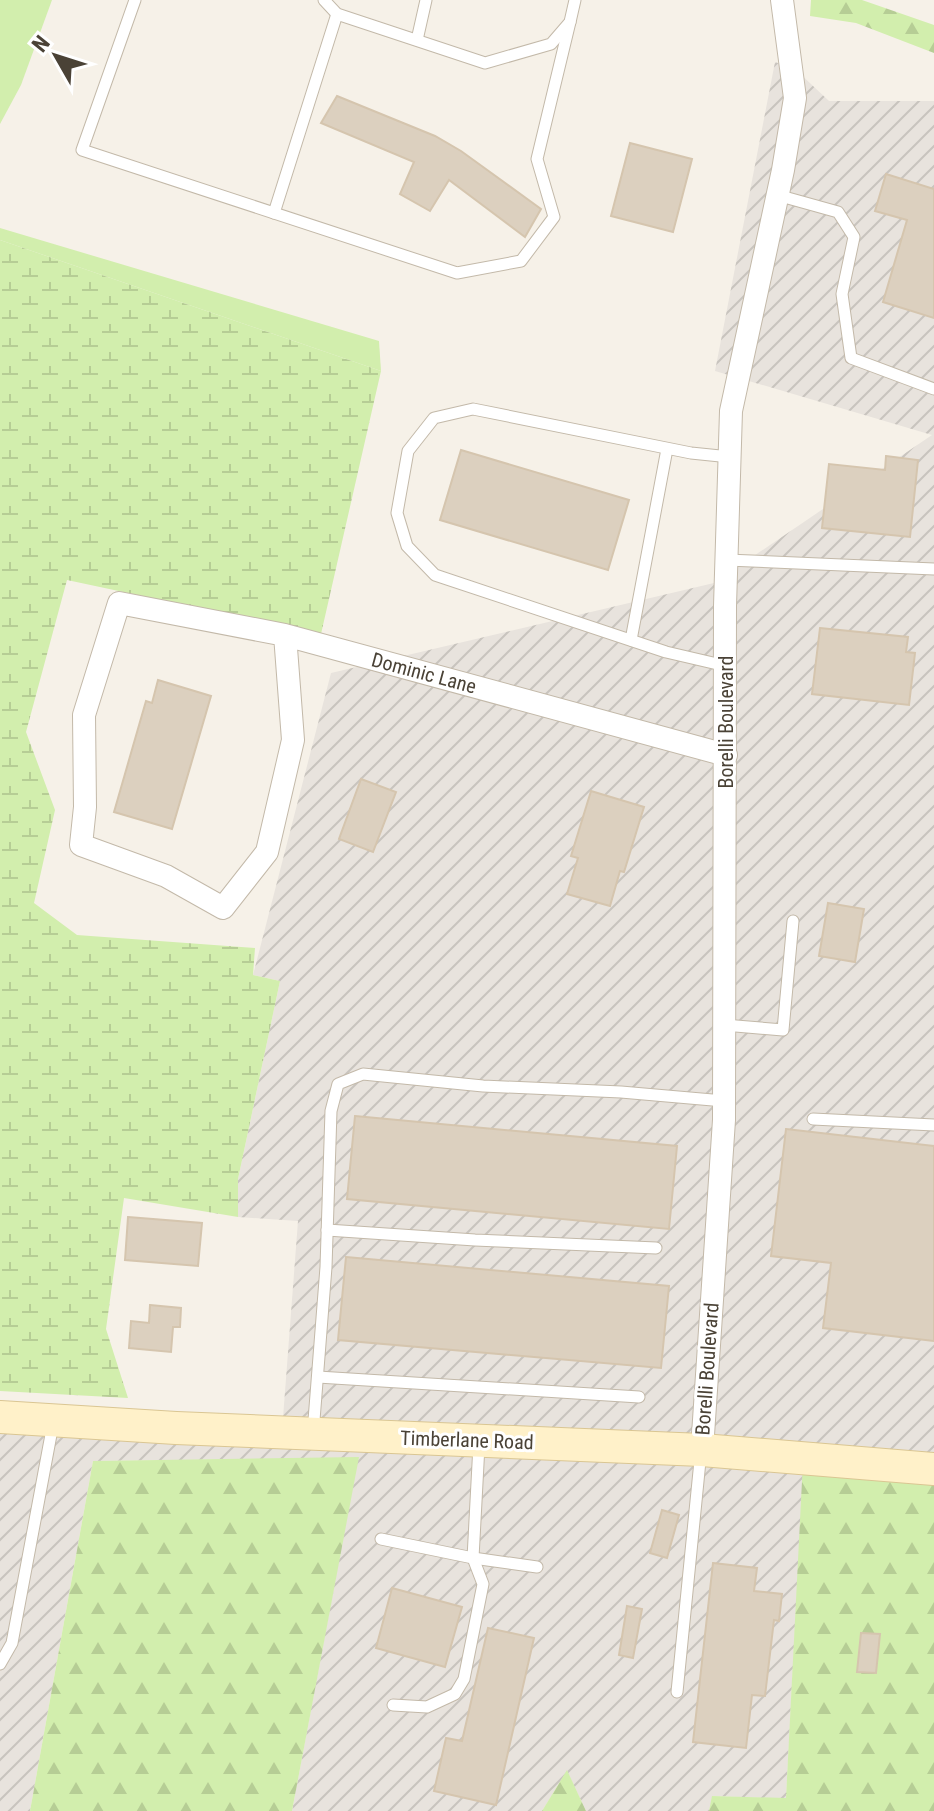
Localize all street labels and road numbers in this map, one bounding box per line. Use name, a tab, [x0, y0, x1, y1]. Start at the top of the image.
street label: Dominic Lane	[369, 648, 479, 698]
street label: Borelli Boulevard	[714, 656, 738, 788]
street label: Borelli Boulevard	[690, 1302, 724, 1436]
street label: Timberlane Road	[400, 1426, 534, 1454]

